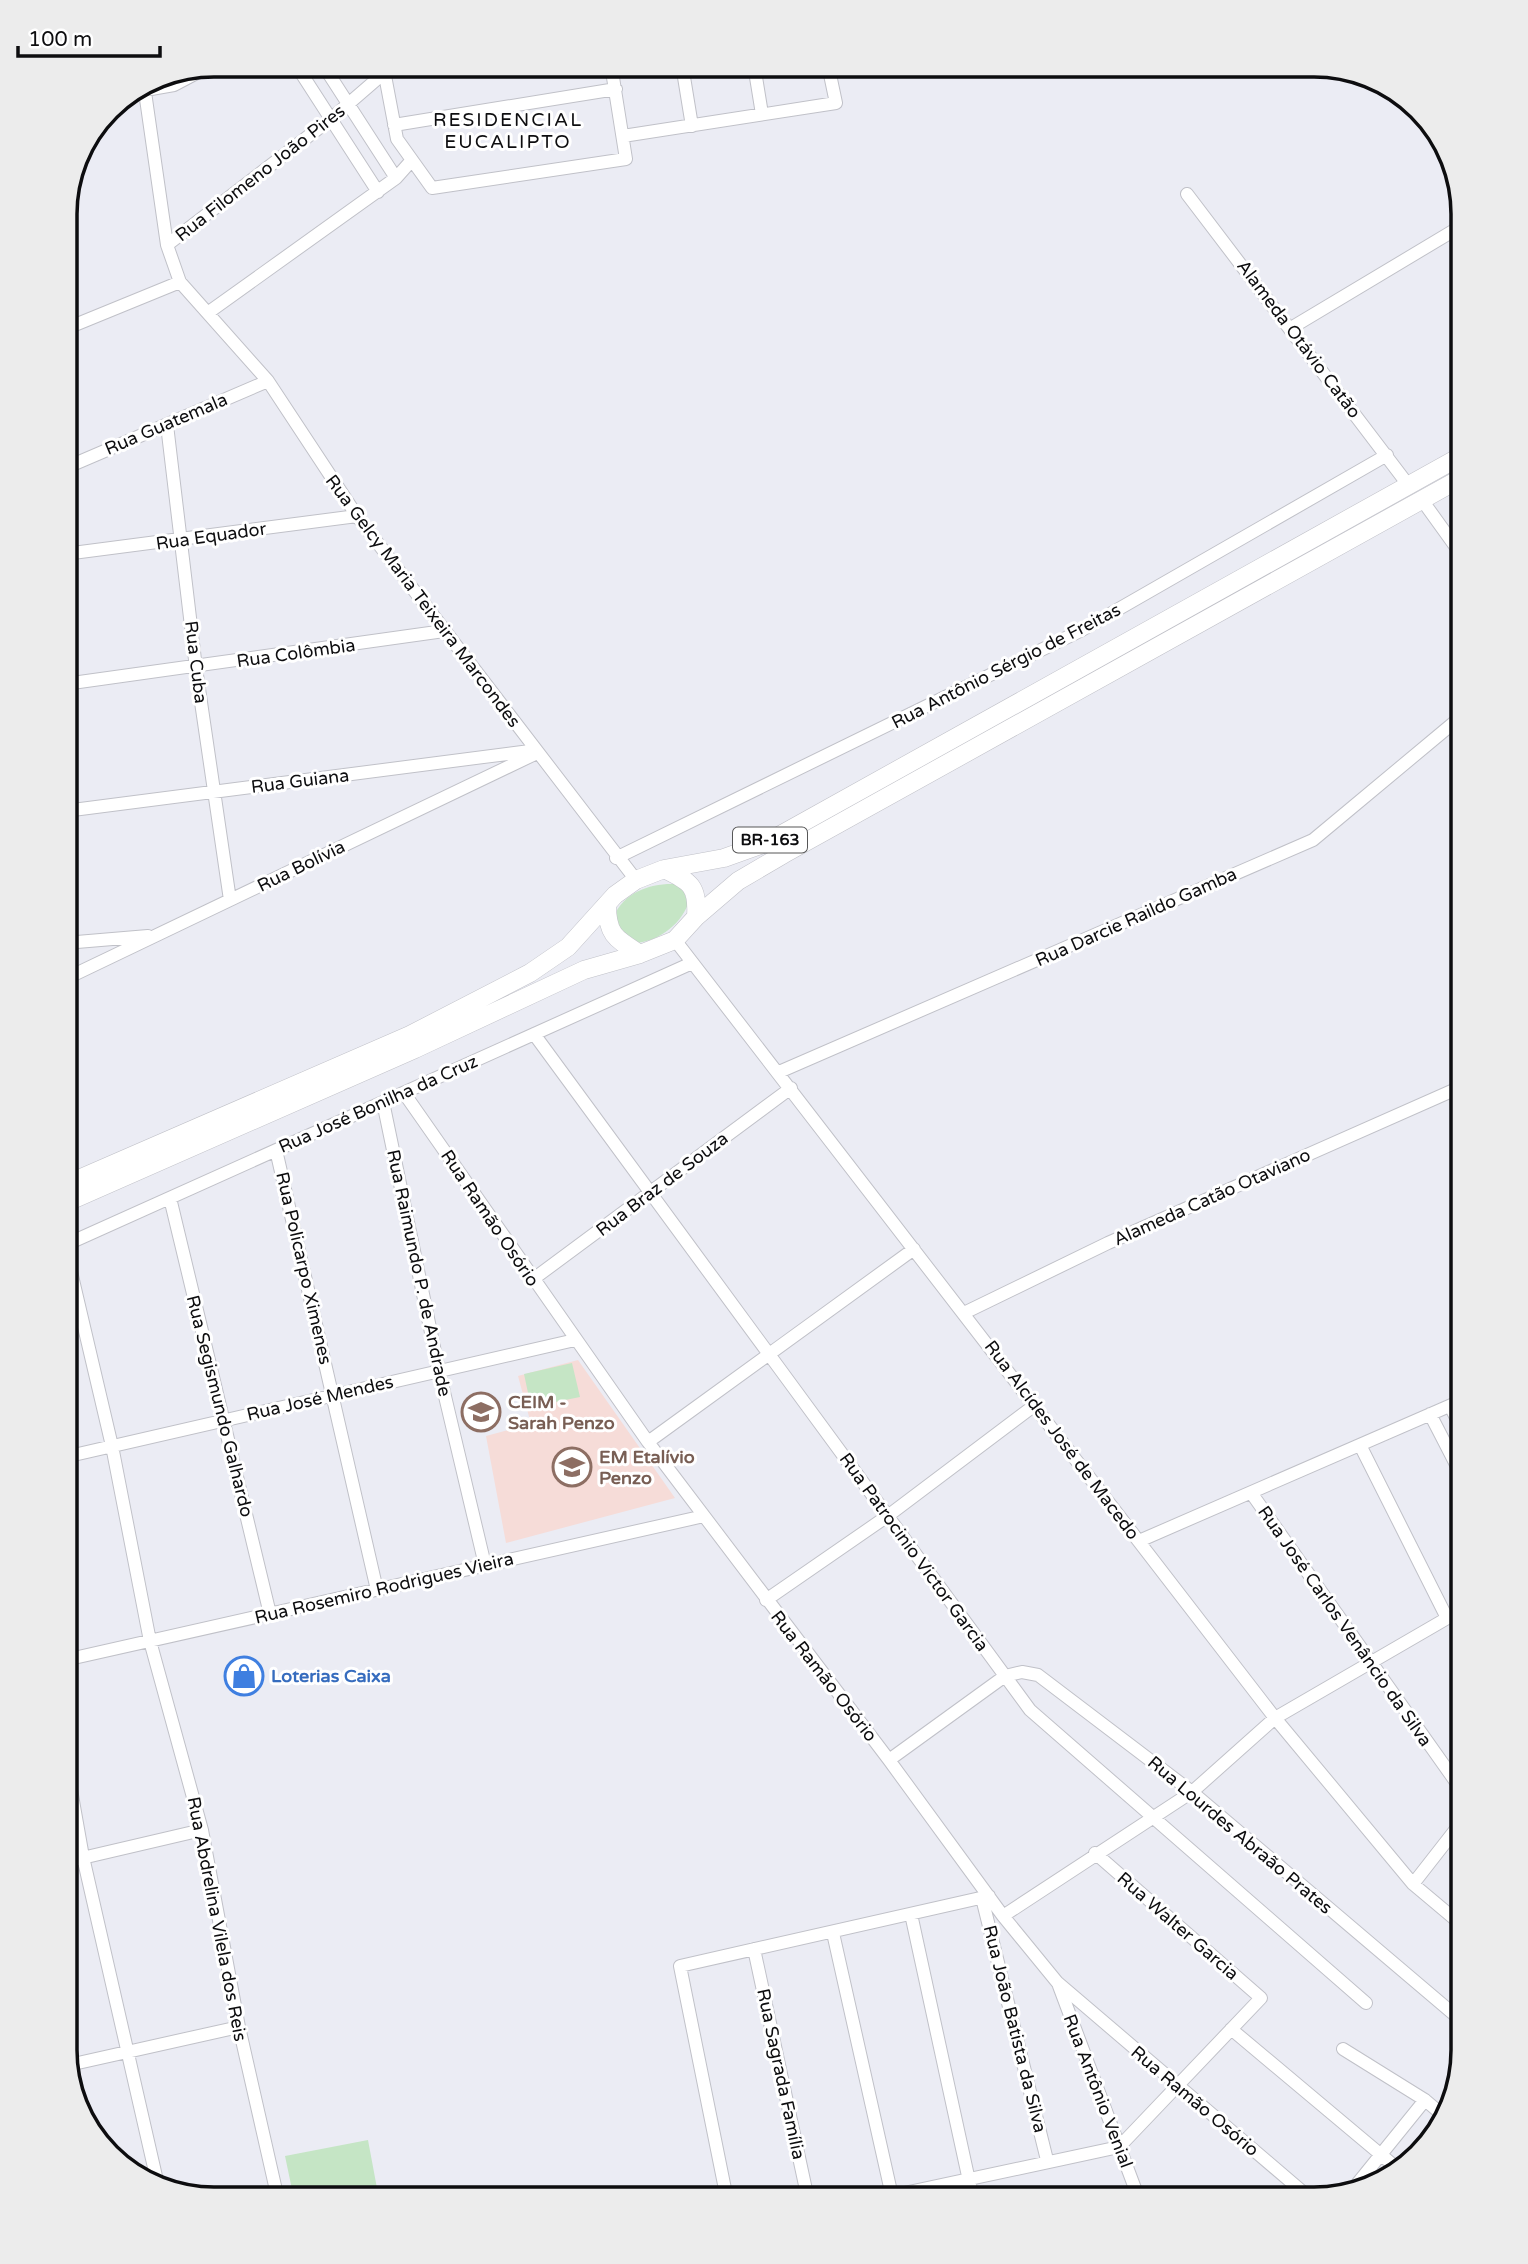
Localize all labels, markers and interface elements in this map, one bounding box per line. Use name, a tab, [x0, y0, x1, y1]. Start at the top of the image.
scale bar	[18, 14, 159, 58]
text: 100 m	[28, 27, 92, 52]
street label: Rua Filomeno João Pires	[171, 100, 349, 246]
district label: RESIDENCIAL EUCALIPTO	[433, 109, 583, 153]
street label: Alameda Otávio Catão	[1232, 256, 1366, 422]
street label: Rua Guatemala	[101, 388, 231, 460]
street label: Rua Gelcy Maria Teixeira Marcondes	[321, 470, 525, 732]
street label: Rua Equador	[154, 517, 268, 555]
street label: Rua Antônio Sérgio de Freitas	[888, 598, 1124, 734]
street label: Rua Cuba	[180, 619, 212, 705]
street label: Rua Colômbia	[235, 634, 357, 672]
street label: Rua Guiana	[250, 764, 350, 798]
road number: BR-163	[733, 828, 807, 852]
street label: Rua Bolívia	[253, 835, 349, 897]
street label: Rua Darcie Raildo Gamba	[1032, 863, 1240, 971]
street label: Rua José Bonilha da Cruz	[275, 1050, 481, 1158]
street label: Rua Braz de Souza	[592, 1127, 732, 1241]
street label: Alameda Catão Otaviano	[1110, 1144, 1314, 1250]
street label: Rua Ramão Osório	[436, 1145, 544, 1291]
street label: Rua Raimundo P. de Andrade	[382, 1148, 456, 1398]
street label: Rua Policarpo Ximenes	[271, 1170, 337, 1366]
street label: Rua Segismundo Galhardo	[182, 1293, 258, 1519]
street label: Rua Alcídes José de Macedo	[980, 1336, 1144, 1544]
street label: Rua José Mendes	[245, 1370, 395, 1426]
school or university icon: CEIM - Sarah Penzo	[460, 1391, 502, 1433]
place label: CEIM - Sarah Penzo	[508, 1391, 615, 1434]
school or university icon: EM Etalívio Penzo	[551, 1446, 593, 1488]
place label: EM Etalívio Penzo	[599, 1446, 695, 1489]
street label: Rua Patrocinio Victor Garcia	[835, 1448, 993, 1656]
street label: Rua José Carlos Venâncio da Silva	[1253, 1501, 1437, 1751]
street label: Rua Rosemiro Rodrigues Vieira	[252, 1547, 516, 1629]
street label: Rua Ramão Osório	[766, 1606, 882, 1746]
shop icon: Loterias Caixa	[223, 1655, 265, 1697]
place label: Loterias Caixa	[271, 1665, 391, 1687]
street label: Rua Lourdes Abraão Prates	[1143, 1751, 1337, 1919]
street label: Rua Abdrelina Vilela dos Reis	[182, 1795, 252, 2043]
street label: Rua Walter Garcia	[1113, 1867, 1243, 1985]
street label: Rua João Batista da Silva	[979, 1923, 1051, 2135]
street label: Rua Sagrada Família	[752, 1987, 810, 2161]
street label: Rua Antônio Venial	[1058, 2011, 1138, 2171]
street label: Rua Ramão Osório	[1127, 2041, 1263, 2161]

